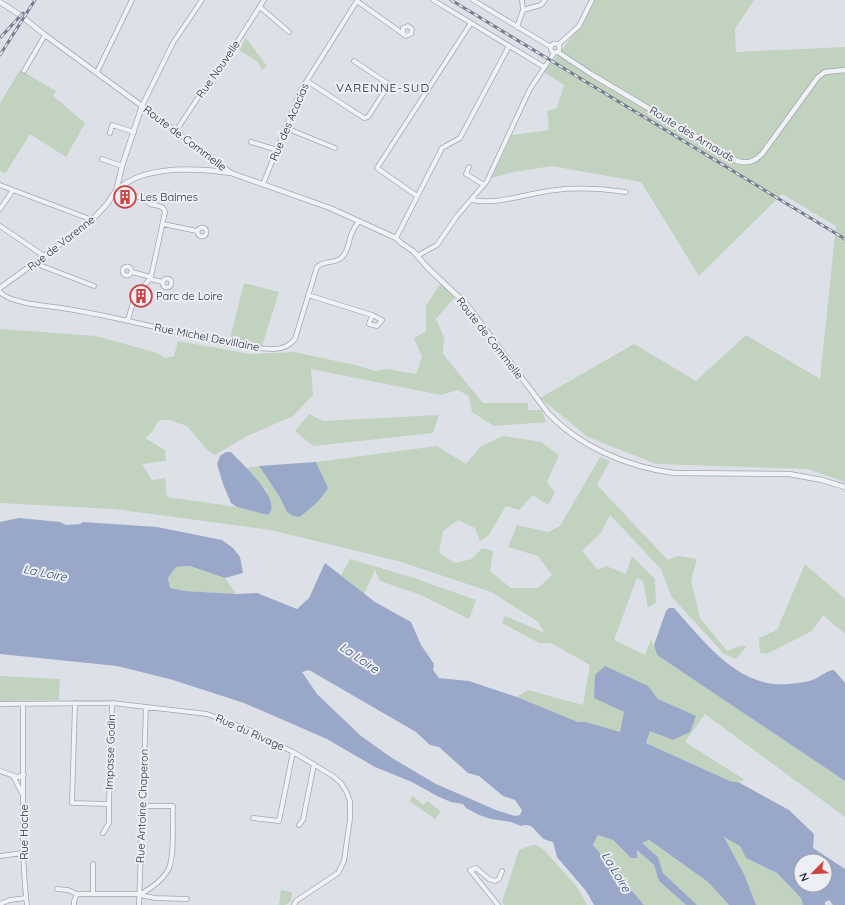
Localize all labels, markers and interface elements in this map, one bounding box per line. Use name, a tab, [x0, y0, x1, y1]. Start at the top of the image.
street label: Rue Nouvelle	[193, 38, 243, 100]
district label: VARENNE-SUD	[336, 80, 430, 95]
street label: Rue des Acacias	[266, 81, 312, 163]
street label: Route de Commelle	[141, 102, 229, 174]
street label: Route des Arnauds	[647, 103, 737, 165]
building icon: Les Balmes	[112, 184, 138, 210]
place label: Les Balmes	[140, 190, 198, 204]
street label: Rue de Varenne	[25, 212, 97, 274]
building icon: Parc de Loire	[128, 283, 154, 309]
place label: Parc de Loire	[156, 289, 223, 303]
street label: Route de Commelle	[454, 294, 526, 382]
street label: Rue Michel Devillaine	[153, 320, 261, 354]
water label: La Loire	[22, 561, 69, 584]
water label: La Loire	[337, 639, 383, 677]
street label: Rue du Rivage	[213, 711, 287, 753]
street label: Impasse Godin	[102, 714, 118, 790]
street label: Rue Antoine Chaperon	[133, 749, 151, 863]
street label: Rue Hoche	[17, 804, 31, 860]
water label: La Loire	[599, 849, 635, 896]
north arrow	[793, 853, 833, 893]
text: N	[796, 871, 812, 884]

